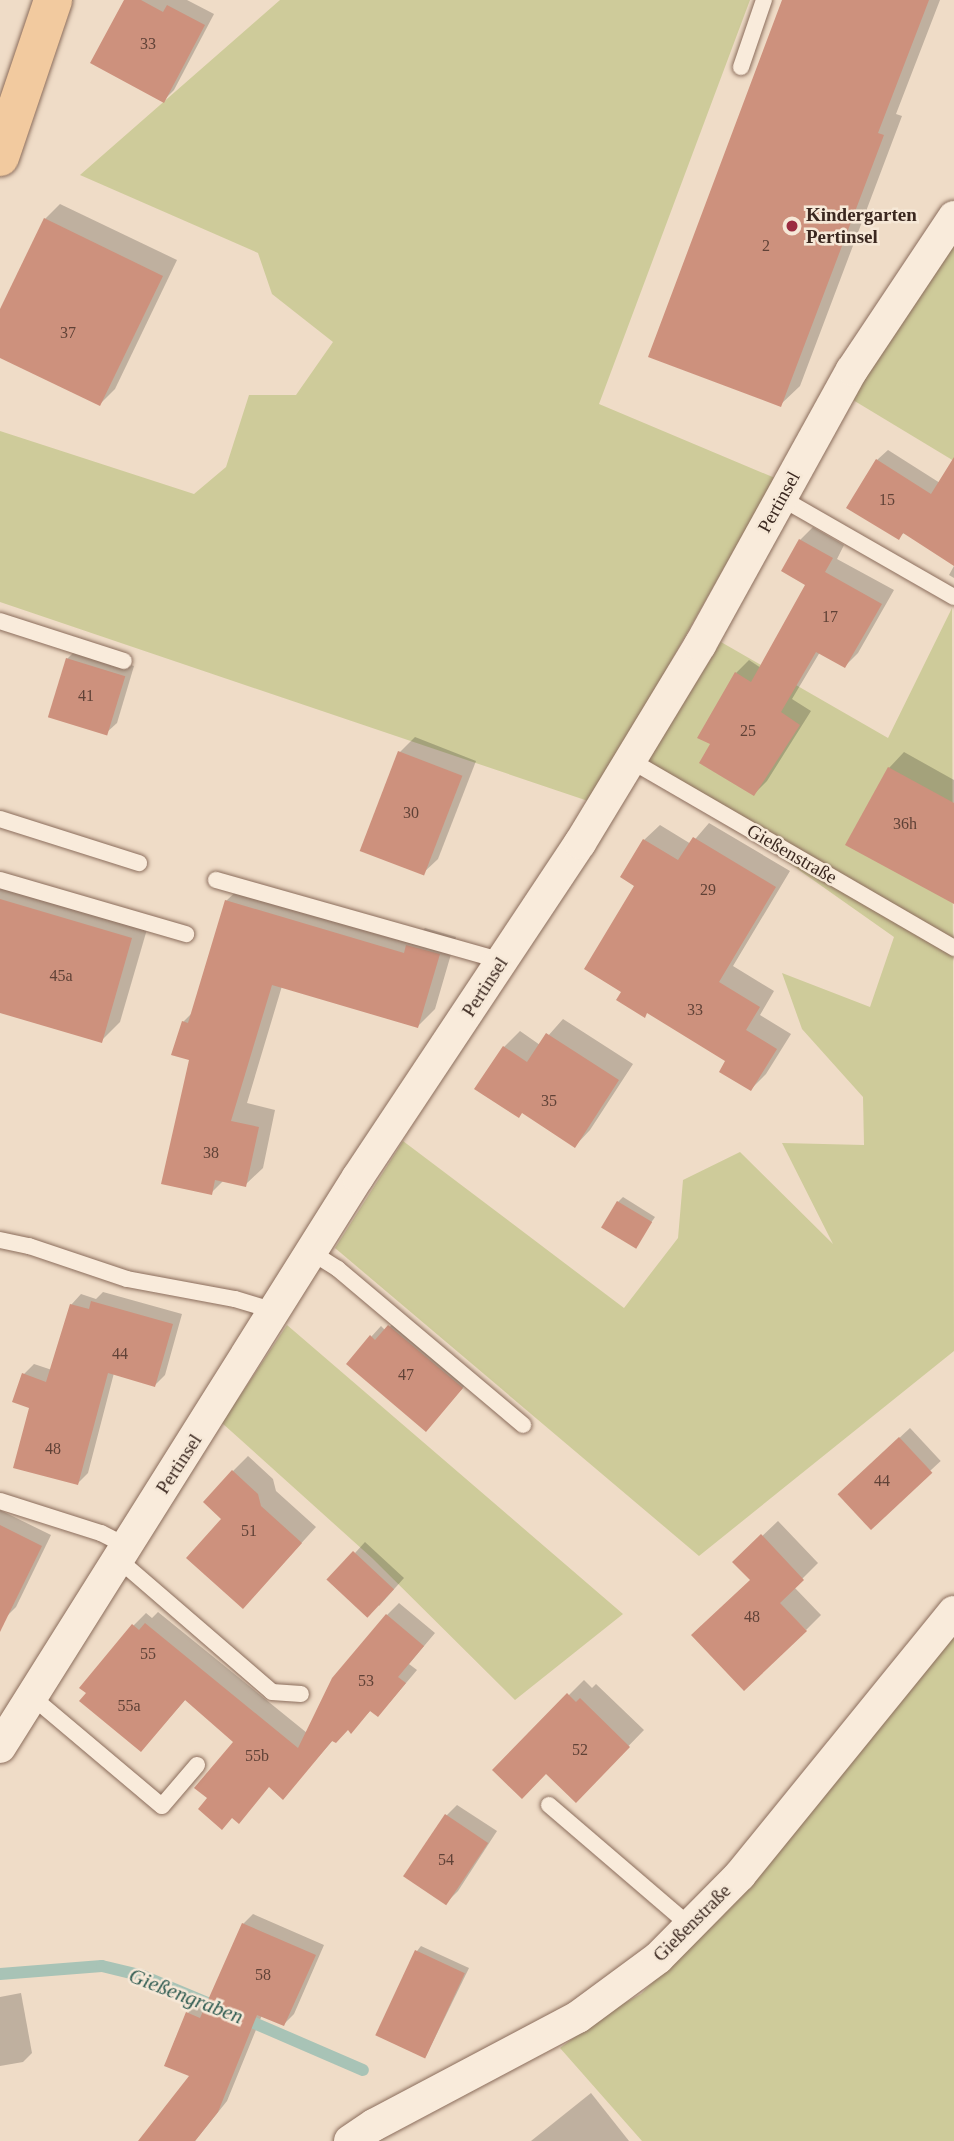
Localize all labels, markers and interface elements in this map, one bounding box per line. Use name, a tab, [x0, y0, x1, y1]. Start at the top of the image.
house number: 33	[140, 34, 156, 54]
place label: Kindergarten Pertinsel	[806, 204, 917, 248]
marker: Kindergarten Pertinsel	[784, 218, 800, 234]
house number: 2	[762, 236, 770, 256]
house number: 37	[60, 323, 76, 343]
street label: Pertinsel	[753, 467, 805, 537]
house number: 15	[879, 490, 895, 510]
house number: 17	[822, 607, 838, 627]
house number: 41	[78, 686, 94, 706]
house number: 25	[740, 721, 756, 741]
house number: 30	[403, 803, 419, 823]
house number: 36h	[893, 814, 917, 834]
street label: Gießenstraße	[743, 819, 841, 889]
house number: 29	[700, 880, 716, 900]
street label: Pertinsel	[457, 953, 513, 1021]
house number: 45a	[49, 966, 73, 986]
house number: 33	[687, 1000, 703, 1020]
house number: 35	[541, 1091, 557, 1111]
house number: 38	[203, 1143, 219, 1163]
house number: 44	[112, 1344, 128, 1364]
house number: 47	[398, 1365, 414, 1385]
street label: Pertinsel	[151, 1430, 207, 1498]
house number: 48	[45, 1439, 61, 1459]
house number: 44	[874, 1471, 890, 1491]
house number: 51	[241, 1521, 257, 1541]
house number: 48	[744, 1607, 760, 1627]
house number: 55	[140, 1644, 156, 1664]
house number: 53	[358, 1671, 374, 1691]
house number: 55a	[117, 1696, 141, 1716]
house number: 52	[572, 1740, 588, 1760]
house number: 55b	[245, 1746, 269, 1766]
house number: 54	[438, 1850, 454, 1870]
street label: Gießenstraße	[649, 1880, 735, 1966]
water label: Gießengraben	[125, 1963, 247, 2029]
house number: 58	[255, 1965, 271, 1985]

